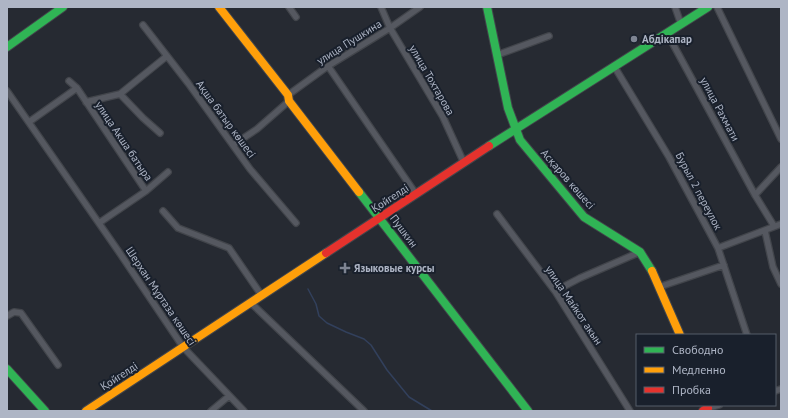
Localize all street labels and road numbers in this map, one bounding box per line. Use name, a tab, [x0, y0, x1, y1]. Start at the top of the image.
street label: улица Пушкина	[314, 16, 384, 68]
street label: улица Тохтарова	[406, 42, 458, 118]
street label: улица Рахмати	[697, 74, 743, 144]
street label: Ақша батыр көшесі	[193, 77, 259, 161]
street label: улица Акша батыра	[92, 98, 156, 184]
street label: Асқаров көшесі	[538, 146, 598, 212]
street label: Бурыл 2 переулок	[673, 150, 726, 233]
street label: Қойгелді	[369, 181, 411, 215]
street label: Пушкин	[387, 212, 421, 250]
street label: Шерхан Мұртаза көшесі	[123, 244, 199, 348]
street label: улица Майкот акын	[542, 263, 606, 347]
street label: Қойгелді	[98, 359, 140, 393]

